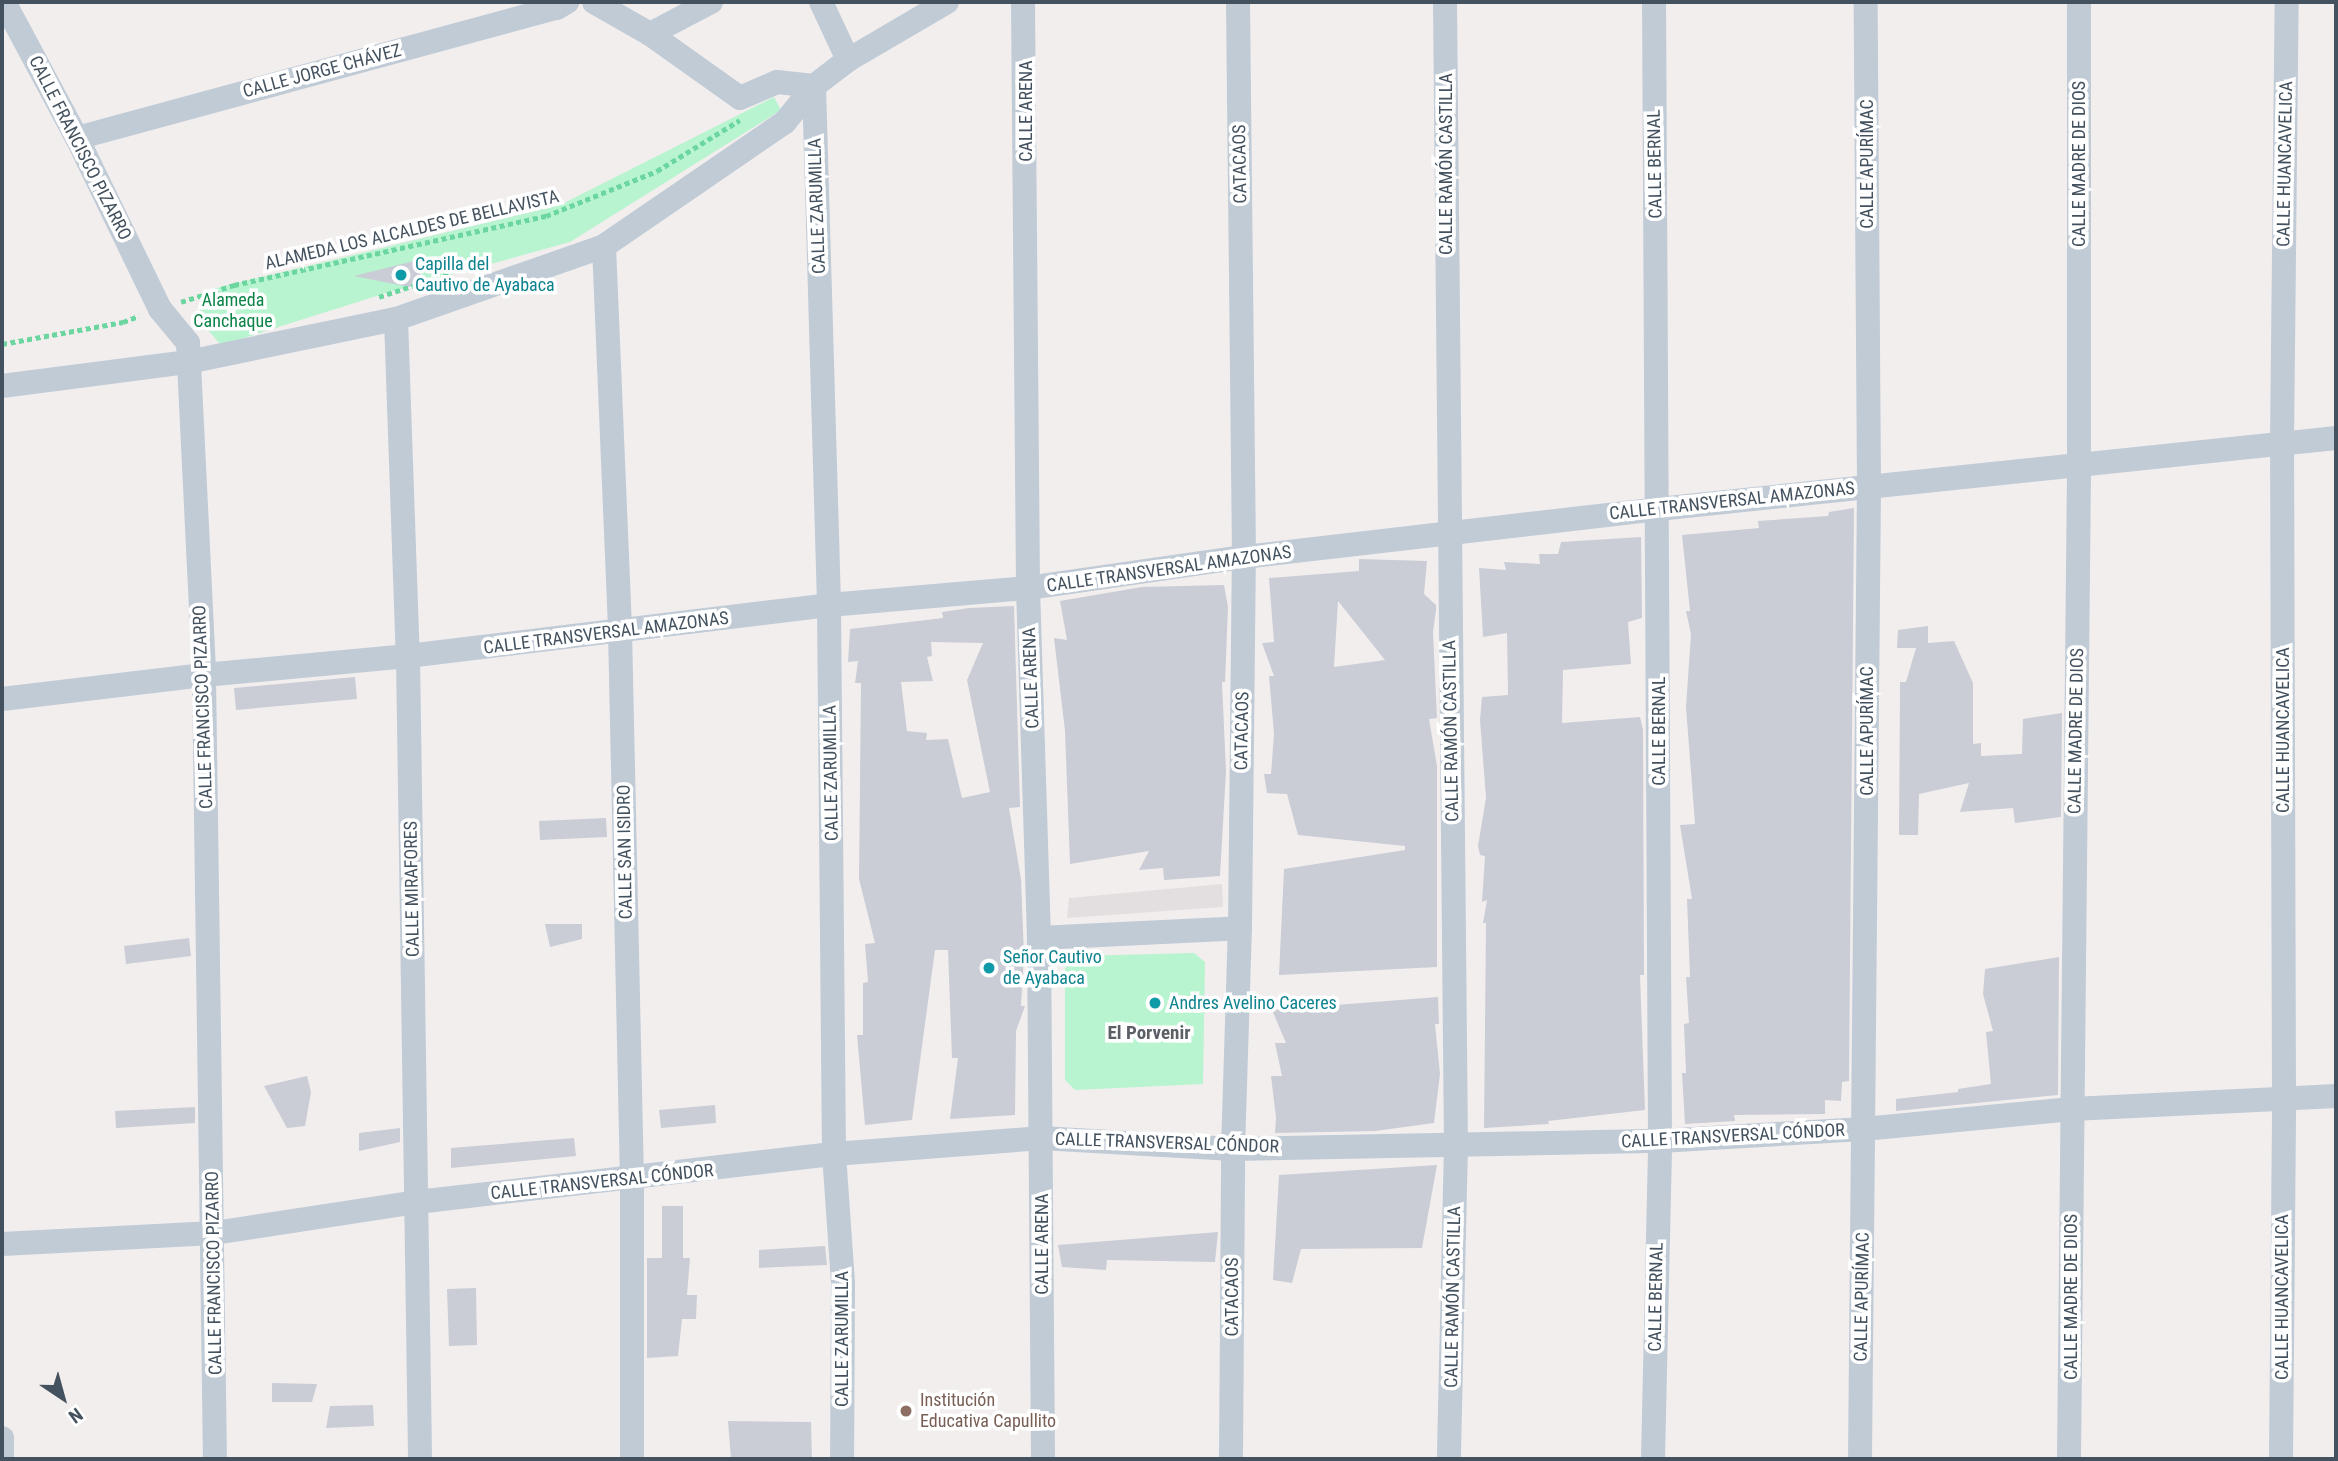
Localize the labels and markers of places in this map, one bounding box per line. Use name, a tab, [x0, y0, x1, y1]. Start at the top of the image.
place label: Capilla del Cautivo de Ayabaca	[415, 254, 555, 296]
marker: Capilla del Cautivo de Ayabaca	[393, 267, 409, 283]
place label: Señor Cautivo de Ayabaca	[1003, 947, 1102, 990]
marker: Señor Cautivo de Ayabaca	[981, 960, 997, 976]
place label: Andres Avelino Caceres	[1169, 992, 1337, 1014]
marker: Andres Avelino Caceres	[1147, 995, 1163, 1011]
place label: Institución Educativa Capullito	[920, 1390, 1056, 1432]
marker: Institución Educativa Capullito	[898, 1403, 914, 1419]

